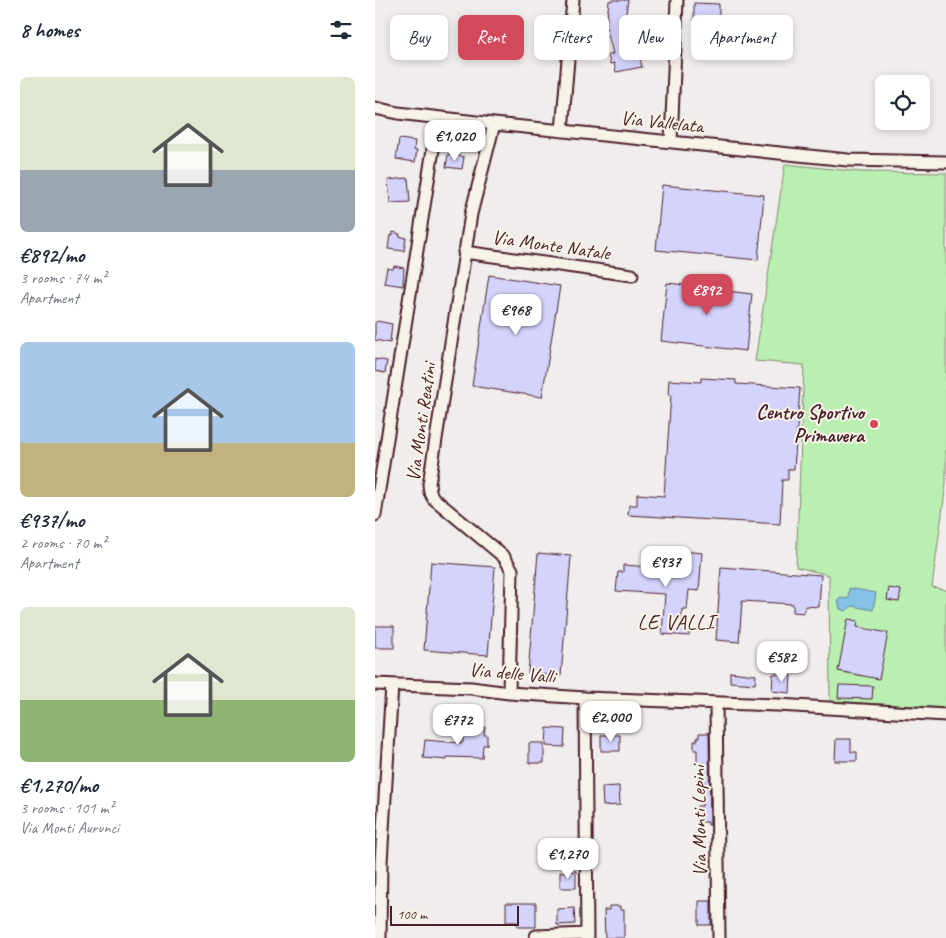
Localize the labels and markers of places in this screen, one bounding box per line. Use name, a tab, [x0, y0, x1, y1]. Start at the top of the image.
pin: €1,020	[414, 120, 496, 162]
pin: €892	[677, 274, 737, 316]
pin: €968	[486, 294, 546, 336]
place label: Centro Sportivo Primavera	[756, 400, 866, 448]
marker: Centro Sportivo Primavera	[868, 418, 880, 430]
pin: €937	[636, 546, 696, 588]
pin: €582	[752, 640, 812, 683]
pin: €2,000	[570, 700, 652, 743]
pin: €772	[428, 704, 488, 746]
pin: €1,270	[527, 838, 609, 880]

